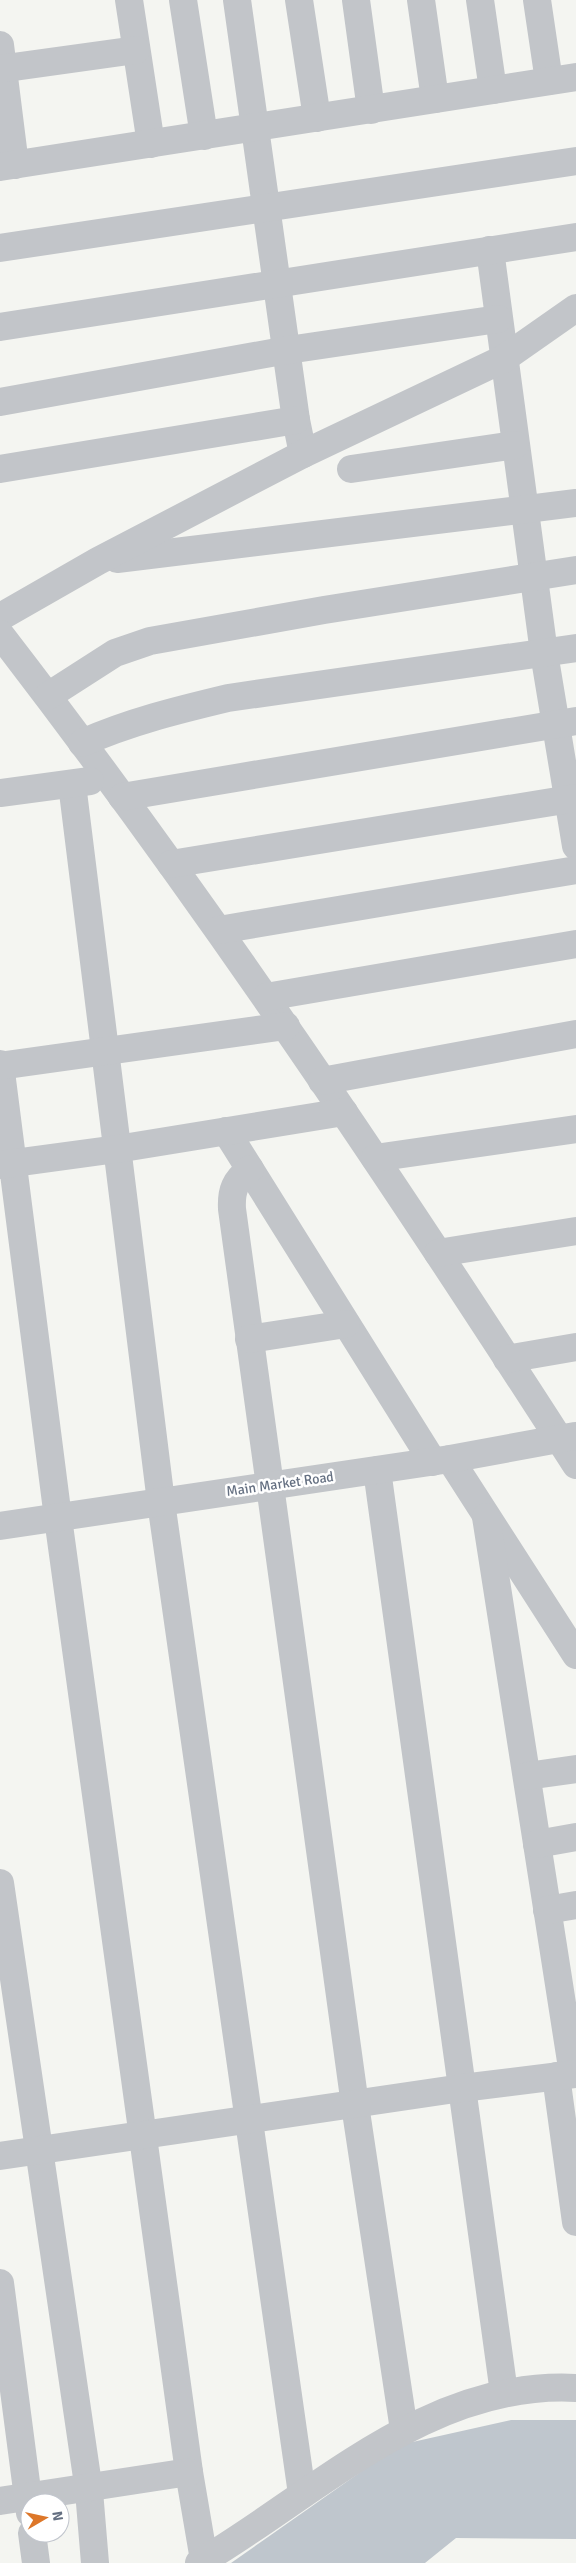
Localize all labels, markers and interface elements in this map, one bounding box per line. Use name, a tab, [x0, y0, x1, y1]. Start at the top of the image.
street label: Main Market Road	[225, 1468, 335, 1500]
north arrow	[20, 2493, 70, 2543]
text: N	[48, 2510, 67, 2522]

